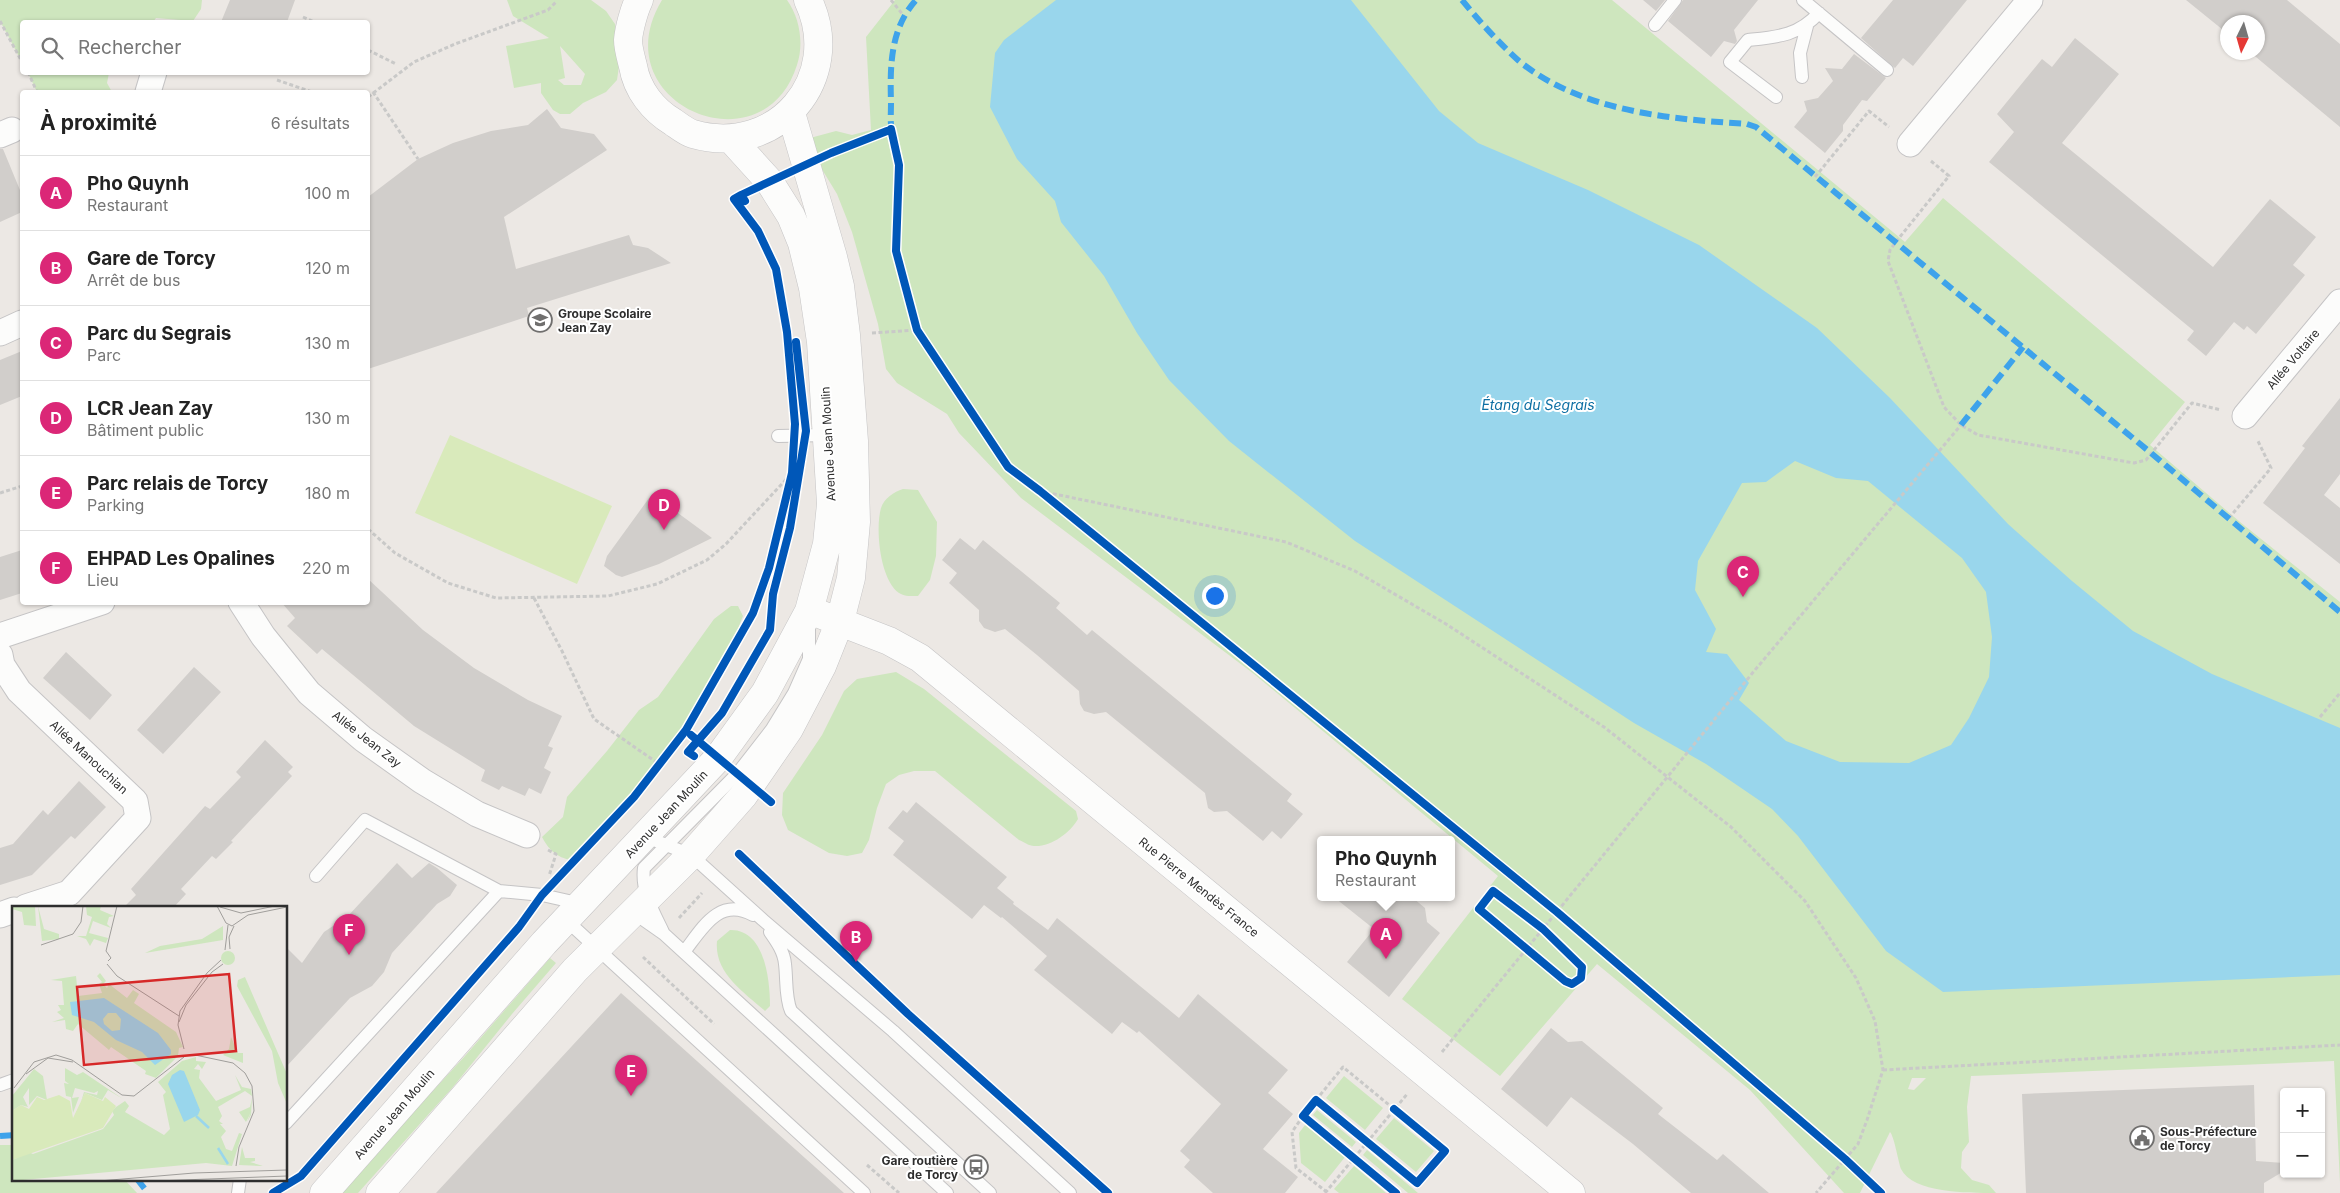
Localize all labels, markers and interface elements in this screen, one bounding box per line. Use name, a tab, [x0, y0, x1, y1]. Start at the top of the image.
north arrow	[2220, 15, 2265, 60]
search box	[20, 20, 370, 75]
icon: search	[38, 34, 66, 62]
text: Rechercher	[78, 36, 181, 59]
text: À proximité	[40, 110, 157, 135]
text: 6 résultats	[271, 113, 350, 133]
text: Pho Quynh	[87, 172, 189, 195]
text: A	[50, 183, 62, 203]
text: 100 m	[305, 183, 350, 203]
text: Restaurant	[87, 195, 168, 215]
text: Gare de Torcy	[87, 247, 216, 270]
text: B	[51, 258, 61, 278]
text: 120 m	[305, 258, 350, 278]
text: Arrêt de bus	[87, 270, 180, 290]
place label: Groupe Scolaire Jean Zay	[558, 306, 651, 335]
school or university icon: Groupe Scolaire Jean Zay	[527, 307, 553, 333]
text: Parc du Segrais	[87, 322, 231, 345]
street label: Allée Voltaire	[2263, 326, 2323, 392]
text: C	[50, 333, 62, 353]
text: 130 m	[305, 333, 350, 353]
text: Parc	[87, 345, 121, 365]
street label: Avenue Jean Moulin	[818, 386, 838, 502]
water label: Étang du Segrais	[1481, 396, 1595, 413]
text: LCR Jean Zay	[87, 397, 213, 420]
text: D	[50, 408, 62, 428]
text: 130 m	[305, 408, 350, 428]
text: Bâtiment public	[87, 420, 204, 440]
text: Parc relais de Torcy	[87, 472, 268, 495]
text: E	[51, 483, 61, 503]
text: 180 m	[305, 483, 350, 503]
pin: D	[648, 489, 680, 530]
text: Parking	[87, 495, 144, 515]
text: EHPAD Les Opalines	[87, 547, 275, 570]
pin: C	[1727, 556, 1759, 597]
text: F	[51, 558, 61, 578]
text: 220 m	[302, 558, 350, 578]
text: Lieu	[87, 570, 119, 590]
your location	[1202, 583, 1228, 609]
street label: Allée Jean Zay	[329, 707, 405, 771]
street label: Allée Manouchian	[47, 717, 131, 797]
street label: Avenue Jean Moulin	[621, 767, 711, 861]
street label: Rue Pierre Mendès France	[1136, 834, 1262, 940]
popup	[1317, 836, 1455, 901]
text: Pho Quynh	[1335, 847, 1437, 870]
text: Restaurant	[1335, 870, 1416, 890]
inset map	[12, 906, 288, 1180]
pin: F	[333, 914, 365, 955]
pin: A	[1370, 918, 1402, 959]
pin: B	[840, 921, 872, 962]
pin: E	[615, 1055, 647, 1096]
street label: Avenue Jean Moulin	[351, 1066, 437, 1162]
map controls	[2280, 1088, 2325, 1178]
button: +	[2280, 1088, 2325, 1133]
place label: Sous-Préfecture de Torcy	[2160, 1124, 2257, 1153]
public building icon: Sous-Préfecture de Torcy	[2129, 1125, 2155, 1151]
button: −	[2280, 1133, 2325, 1178]
place label: Gare routière de Torcy	[881, 1153, 959, 1182]
bus stop icon: Gare routière de Torcy	[963, 1154, 989, 1180]

